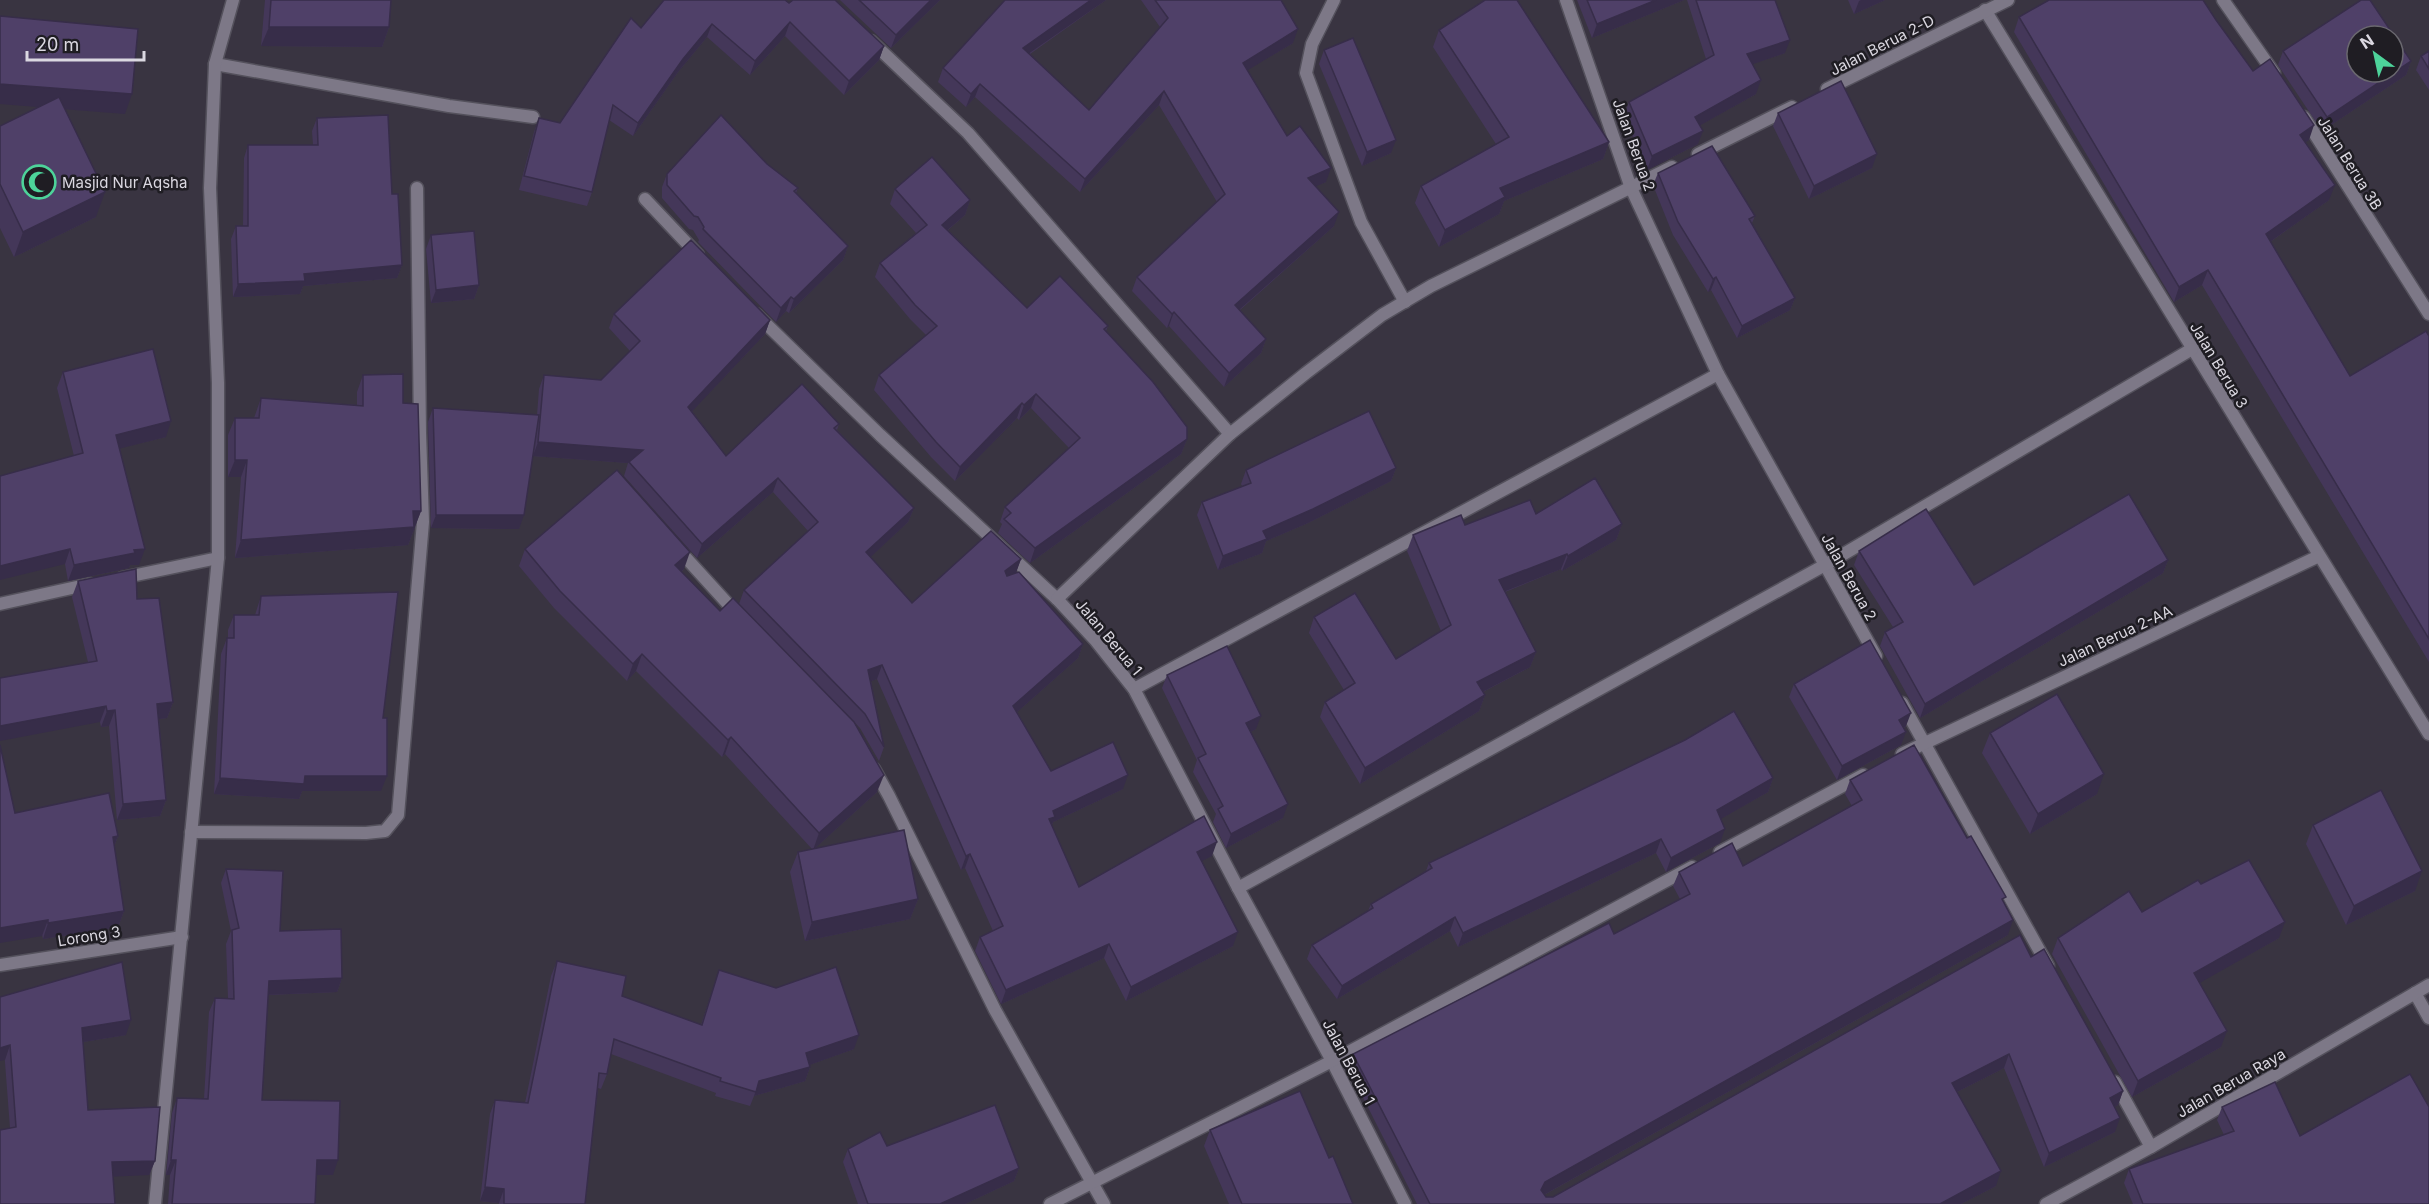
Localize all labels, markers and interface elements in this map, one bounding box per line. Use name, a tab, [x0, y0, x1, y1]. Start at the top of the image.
street label: Jalan Berua 2-D	[1827, 10, 1937, 80]
scale bar	[27, 24, 144, 62]
north arrow	[2345, 24, 2405, 84]
text: N	[2356, 30, 2377, 53]
text: 20 m	[36, 34, 79, 55]
street label: Jalan Berua 2	[1608, 96, 1660, 194]
street label: Jalan Berua 3B	[2314, 113, 2386, 213]
mosque icon: Masjid Nur Aqsha	[21, 164, 57, 200]
place label: Masjid Nur Aqsha	[62, 173, 187, 192]
street label: Jalan Berua 3	[2186, 318, 2252, 412]
street label: Jalan Berua 2	[1817, 530, 1881, 624]
street label: Jalan Berua 1	[1072, 595, 1146, 679]
street label: Jalan Berua 2-AA	[2055, 601, 2175, 671]
street label: Lorong 3	[56, 922, 122, 950]
street label: Jalan Berua 1	[1319, 1016, 1379, 1108]
street label: Jalan Berua Raya	[2173, 1044, 2289, 1122]

